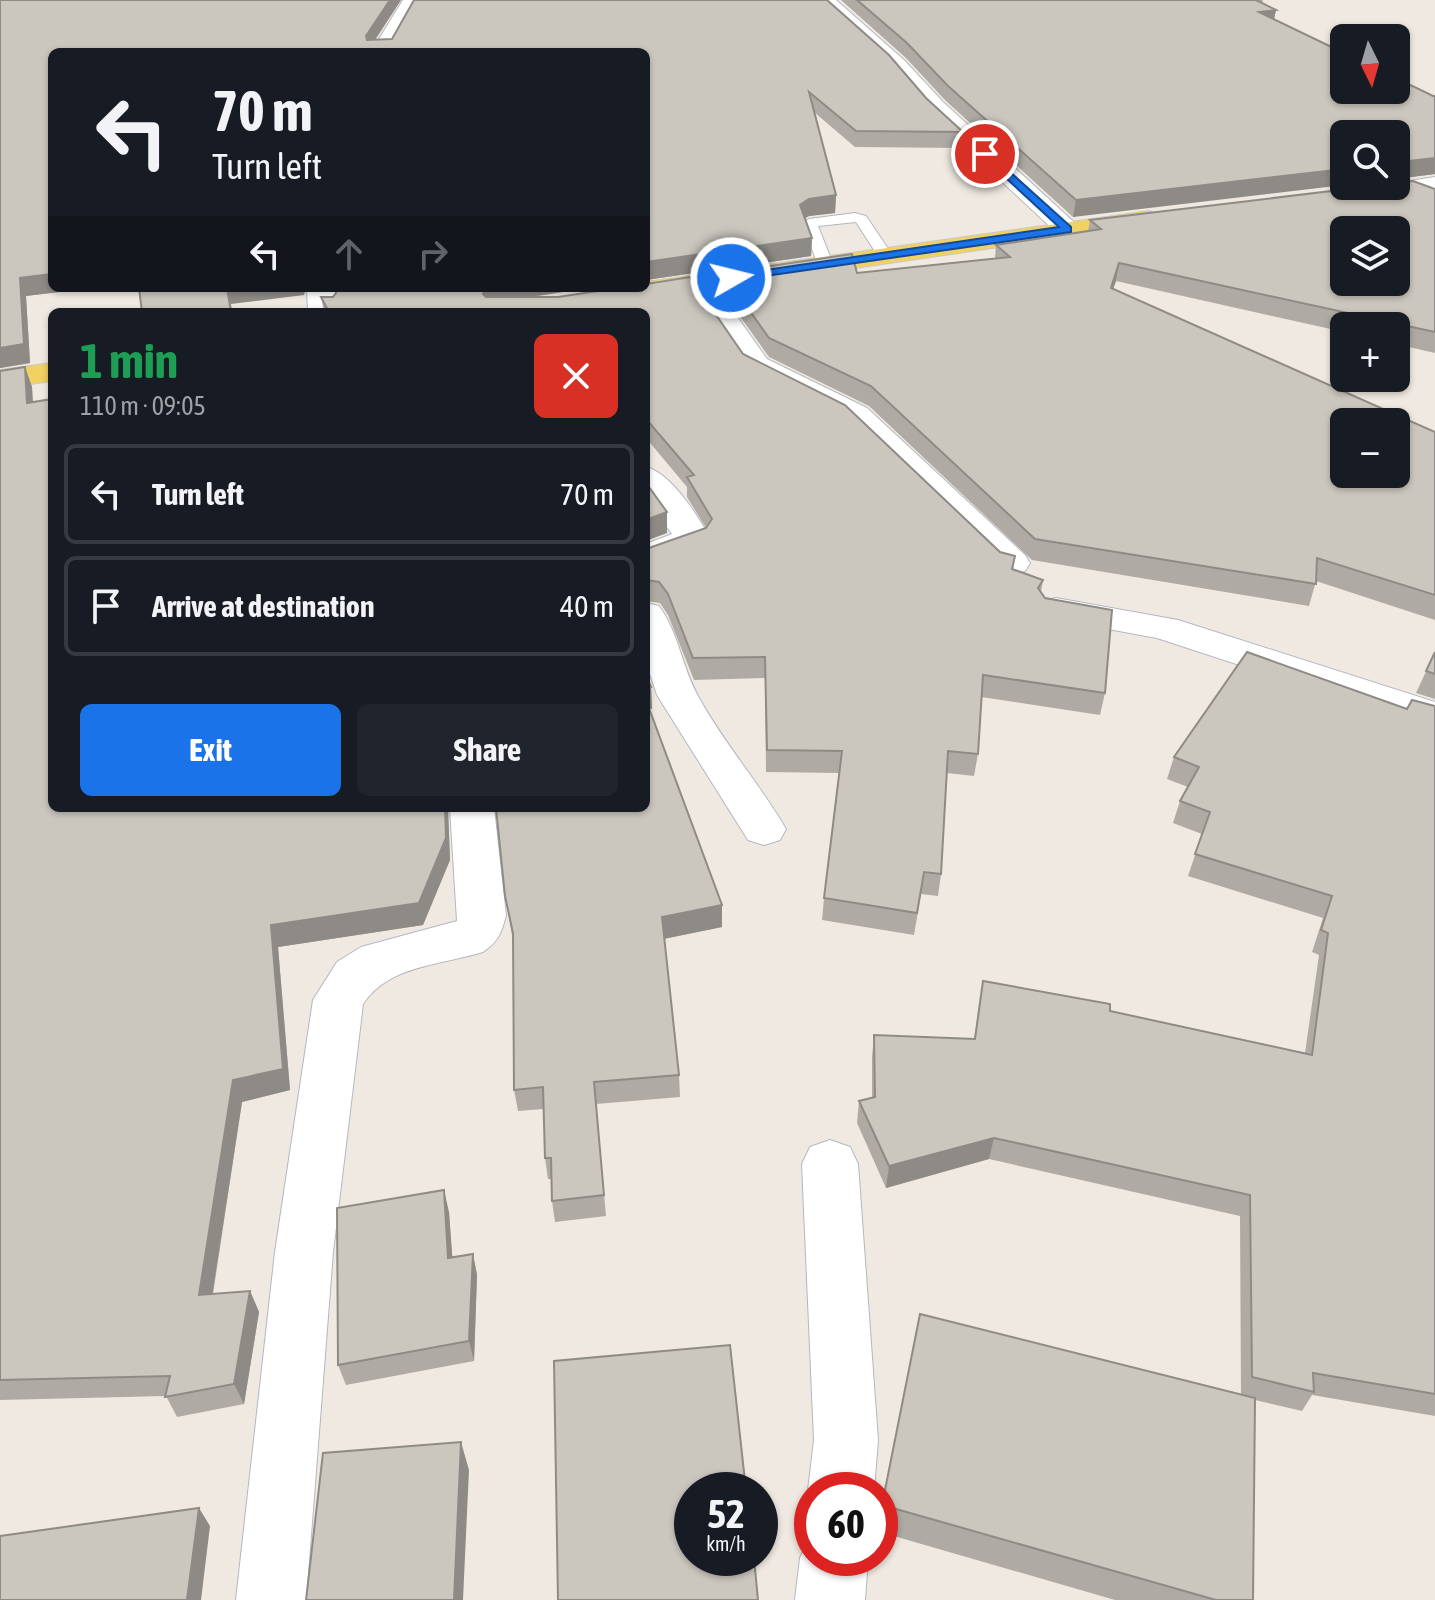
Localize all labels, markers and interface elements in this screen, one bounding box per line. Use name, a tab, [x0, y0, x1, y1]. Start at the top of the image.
north arrow	[1330, 24, 1410, 104]
map controls	[1330, 24, 1410, 488]
text: 70 m	[212, 79, 313, 143]
icon: left	[80, 80, 184, 184]
pin	[951, 120, 1019, 188]
button: search	[1330, 120, 1410, 200]
icon: arrive	[963, 132, 1007, 176]
text: Turn left	[212, 145, 322, 187]
button: layers	[1330, 216, 1410, 296]
icon: left	[243, 232, 287, 276]
icon: ahead	[327, 232, 371, 276]
icon: right	[411, 232, 455, 276]
position arrow	[689, 236, 773, 320]
button: +	[1330, 312, 1410, 392]
text: 1 min	[80, 333, 178, 388]
button: close	[534, 334, 618, 418]
text: 110 m · 09:05	[80, 391, 206, 421]
button: −	[1330, 408, 1410, 488]
icon: left	[84, 472, 128, 516]
text: Turn left	[152, 477, 244, 511]
text: 70 m	[560, 477, 614, 511]
icon: arrive	[84, 584, 128, 628]
text: Arrive at destination	[152, 589, 374, 623]
text: 40 m	[560, 589, 614, 623]
button: Exit	[80, 704, 341, 796]
button: Share	[357, 704, 618, 796]
speed limit sign: 60	[794, 1472, 898, 1576]
text: 52	[707, 1491, 745, 1536]
text: km/h	[706, 1532, 746, 1555]

